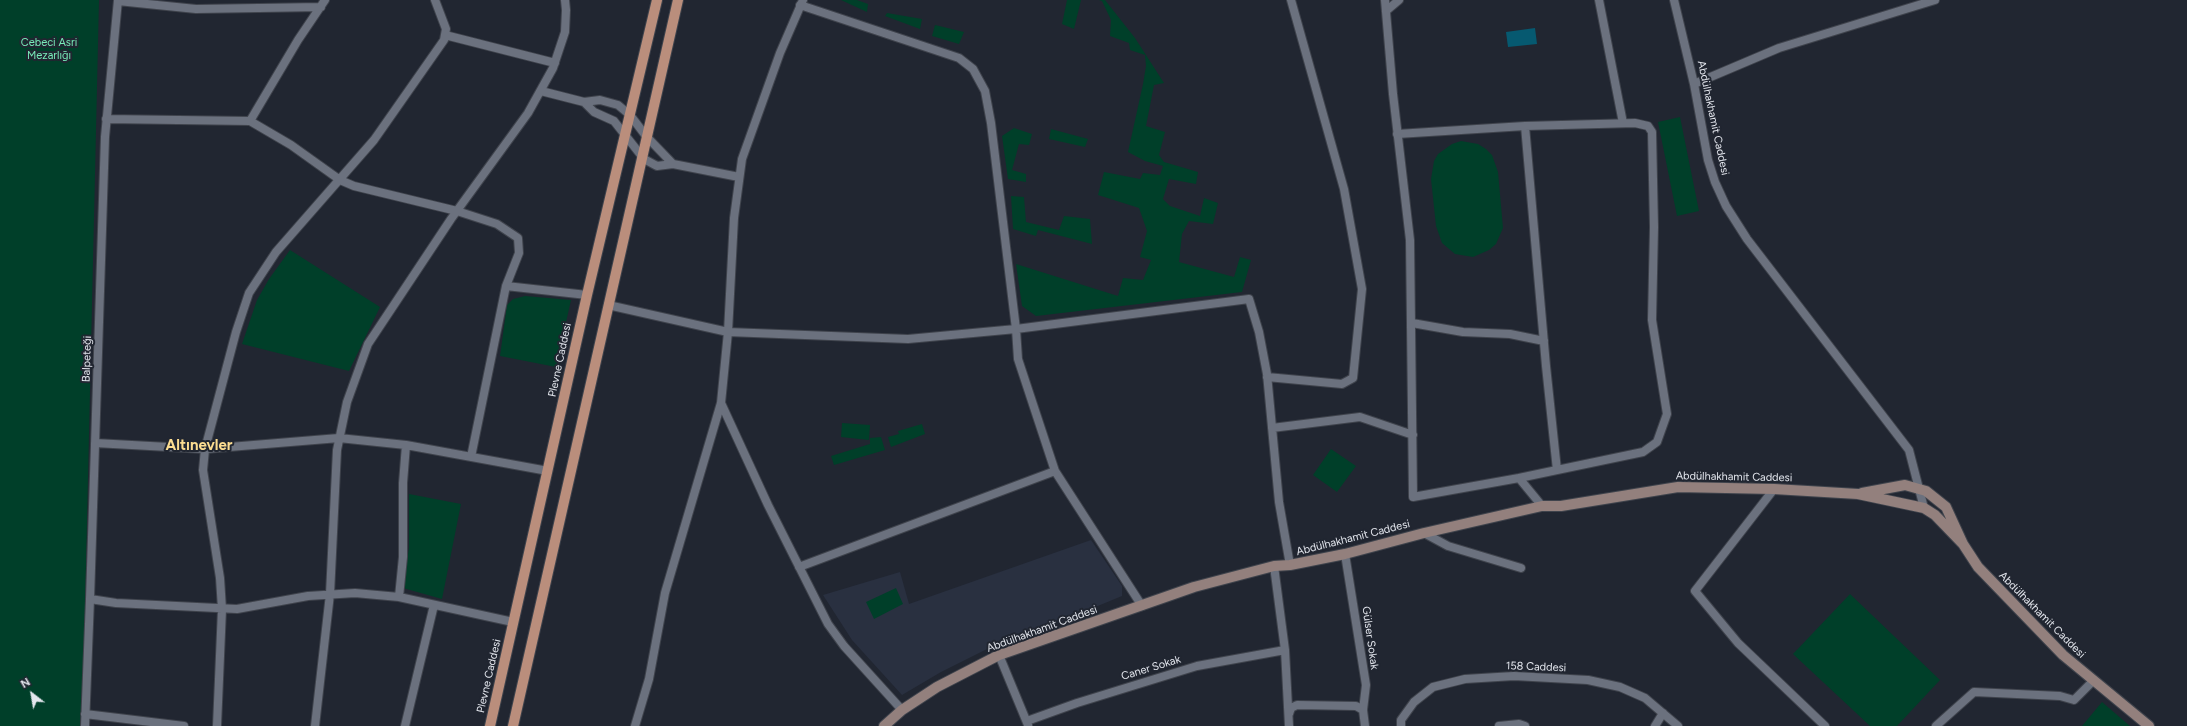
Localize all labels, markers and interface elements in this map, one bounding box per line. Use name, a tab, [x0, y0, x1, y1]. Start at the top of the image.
park label: Cebeci Asri Mezarlığı	[21, 36, 77, 62]
street label: Abdülhakhamit Caddesi	[1694, 60, 1732, 176]
street label: Plevne Caddesi	[546, 322, 574, 398]
street label: Balpeteği	[80, 336, 94, 382]
district label: Altınevler	[166, 437, 232, 455]
street label: Abdülhakhamit Caddesi	[1676, 469, 1792, 485]
street label: Abdülhakhamit Caddesi	[1295, 517, 1411, 559]
street label: Abdülhakhamit Caddesi	[1996, 569, 2088, 661]
street label: Abdülhakhamit Caddesi	[985, 603, 1099, 655]
street label: Gülser Sokak	[1359, 606, 1381, 670]
street label: Plevne Caddesi	[474, 638, 504, 714]
street label: Caner Sokak	[1120, 653, 1182, 683]
street label: 158 Caddesi	[1506, 659, 1566, 675]
north arrow	[12, 674, 52, 714]
text: N	[19, 676, 33, 691]

